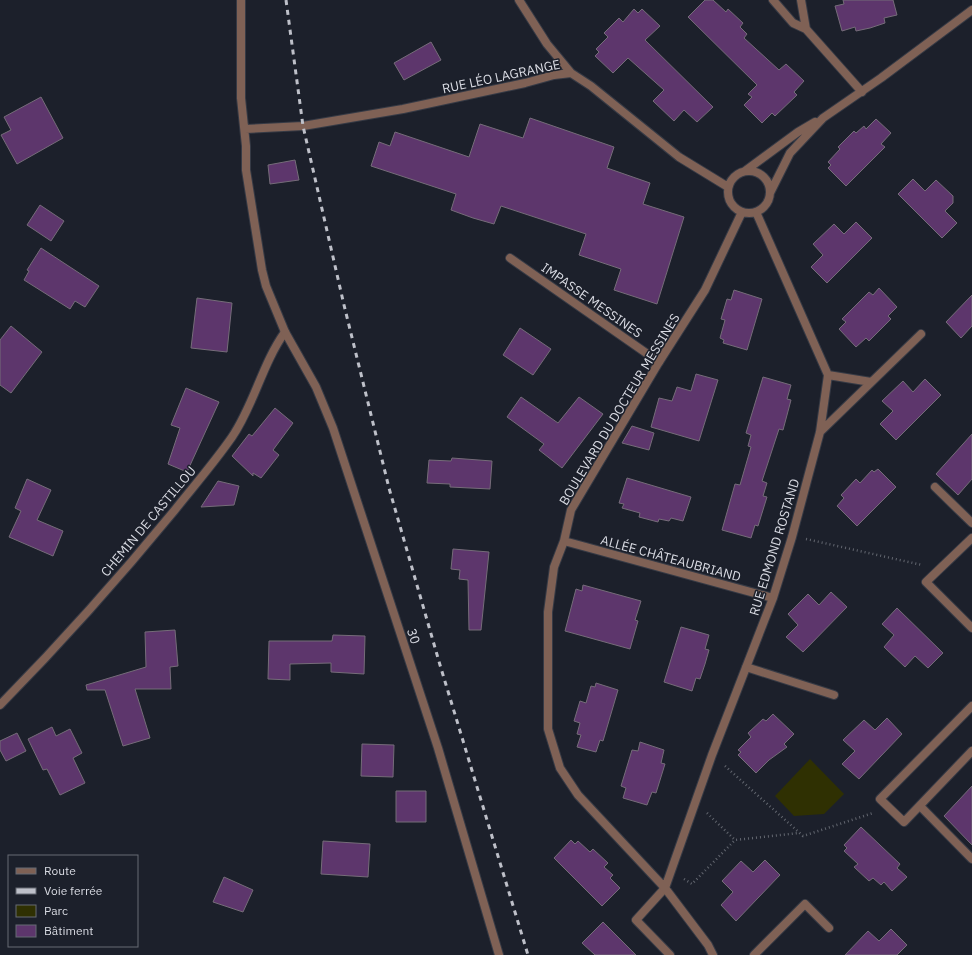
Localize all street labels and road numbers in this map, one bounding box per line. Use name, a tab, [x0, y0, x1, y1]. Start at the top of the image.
street label: RUE LÉO LAGRANGE	[440, 56, 562, 97]
street label: IMPASSE MESSINES	[538, 259, 646, 342]
street label: BOULEVARD DU DOCTEUR MESSINES	[555, 310, 684, 508]
street label: CHEMIN DE CASTILLOU	[97, 463, 200, 580]
street label: RUE EDMOND ROSTAND	[746, 477, 803, 618]
street label: ALLÉE CHÂTEAUBRIAND	[599, 532, 743, 585]
street label: 30	[403, 626, 424, 646]

